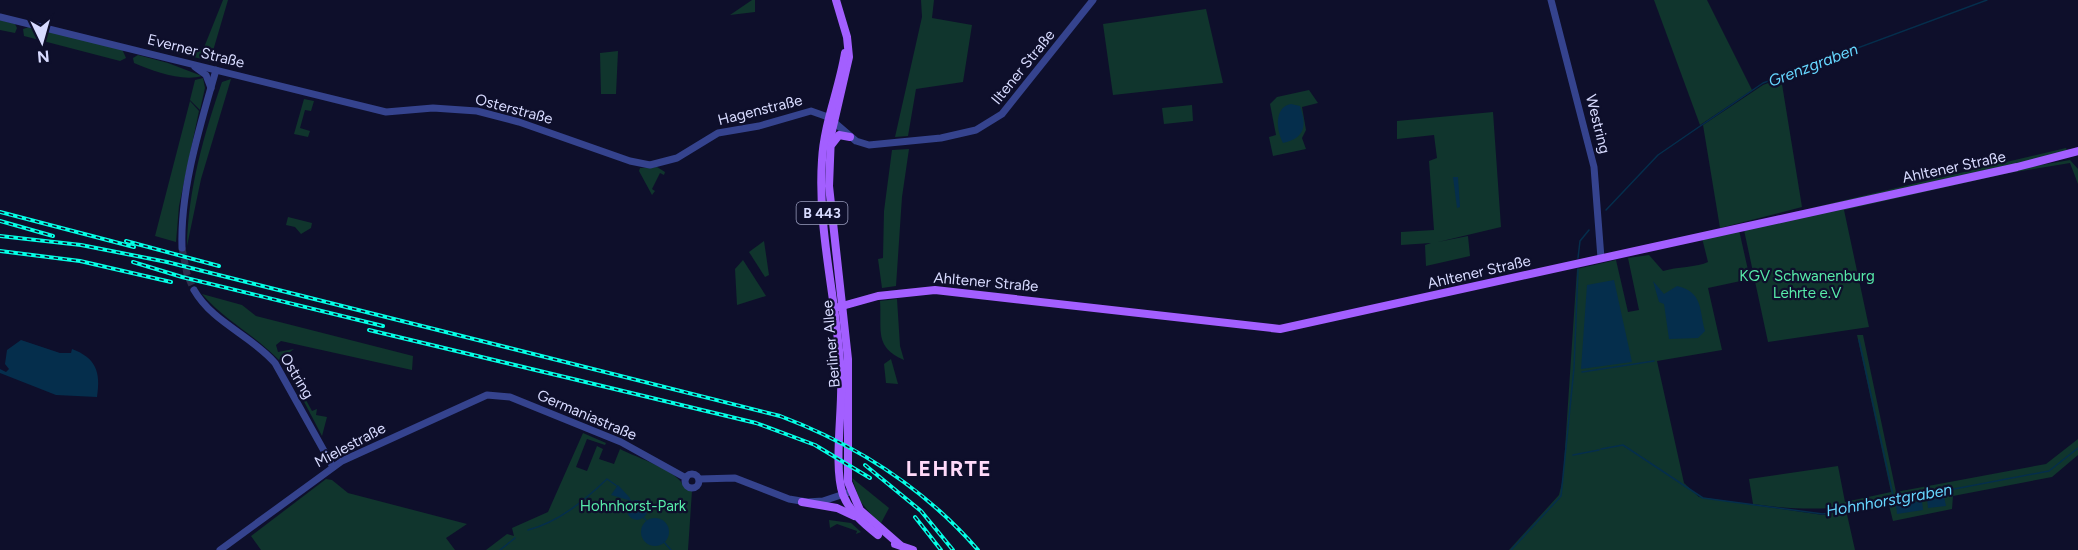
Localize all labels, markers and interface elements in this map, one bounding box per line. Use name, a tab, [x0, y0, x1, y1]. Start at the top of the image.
north arrow	[12, 12, 72, 72]
street label: Iltener Straße	[987, 26, 1059, 108]
street label: Everner Straße	[146, 30, 246, 72]
water label: Grenzgraben	[1766, 39, 1861, 91]
text: N	[36, 46, 50, 66]
street label: Osterstraße	[473, 90, 555, 128]
street label: Hagenstraße	[716, 91, 804, 129]
street label: Westring	[1582, 93, 1614, 155]
street label: Ahltener Straße	[1901, 147, 2007, 187]
road number: B 443	[796, 202, 848, 224]
street label: Ahltener Straße	[1426, 251, 1532, 293]
park label: KGV Schwanenburg Lehrte e.V	[1739, 267, 1875, 302]
street label: Ahltener Straße	[933, 268, 1039, 296]
street label: Berliner Allee	[818, 300, 844, 388]
street label: Ostring	[276, 350, 318, 402]
street label: Germaniastraße	[534, 386, 640, 444]
street label: Mielestraße	[311, 419, 389, 471]
district label: LEHRTE	[906, 456, 992, 481]
water label: Hohnhorstgraben	[1824, 480, 1954, 520]
park label: Hohnhorst-Park	[580, 497, 687, 515]

